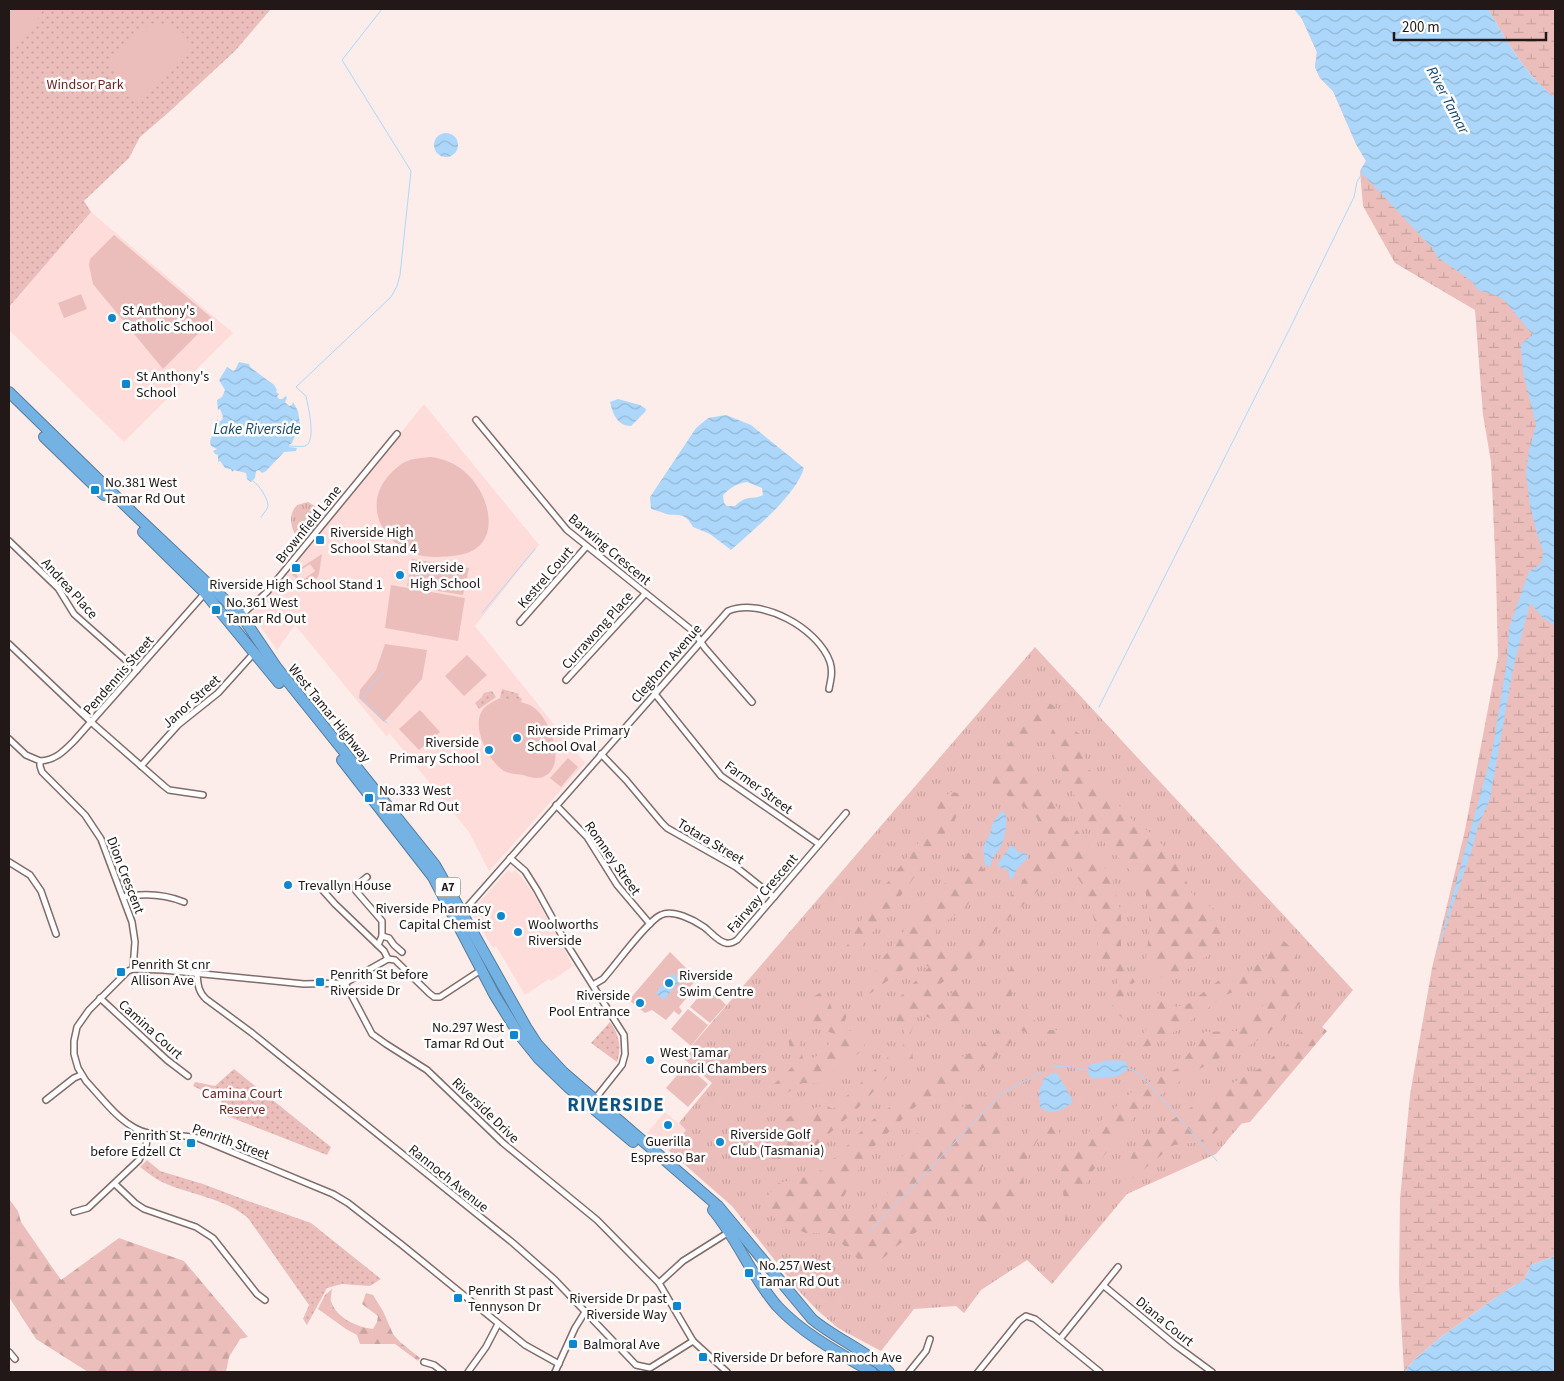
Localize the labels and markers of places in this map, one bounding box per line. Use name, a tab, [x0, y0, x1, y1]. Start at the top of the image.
place label: St Anthony's Catholic School	[122, 301, 214, 337]
marker: St Anthony's Catholic School	[106, 312, 118, 324]
place label: St Anthony's School	[136, 367, 209, 403]
marker: St Anthony's School	[120, 378, 132, 390]
place label: No.381 West Tamar Rd Out	[105, 473, 185, 509]
marker: No.381 West Tamar Rd Out	[89, 484, 101, 496]
place label: Riverside High School Stand 4	[330, 523, 417, 559]
marker: Riverside High School Stand 4	[314, 534, 326, 546]
place label: Riverside High School	[410, 558, 481, 594]
marker: Riverside High School Stand 1	[290, 562, 302, 574]
marker: Riverside High School	[394, 569, 406, 581]
place label: Riverside High School Stand 1	[209, 575, 383, 595]
place label: No.361 West Tamar Rd Out	[226, 593, 306, 629]
marker: No.361 West Tamar Rd Out	[210, 604, 222, 616]
place label: Riverside Primary School Oval	[527, 721, 631, 757]
marker: Riverside Primary School Oval	[511, 732, 523, 744]
place label: Riverside Primary School	[389, 733, 479, 769]
marker: Riverside Primary School	[483, 744, 495, 756]
place label: No.333 West Tamar Rd Out	[379, 781, 459, 817]
marker: No.333 West Tamar Rd Out	[363, 792, 375, 804]
place label: Trevallyn House	[298, 876, 391, 896]
marker: Trevallyn House	[282, 879, 294, 891]
place label: Riverside Pharmacy Capital Chemist	[375, 899, 491, 935]
marker: Riverside Pharmacy Capital Chemist	[495, 910, 507, 922]
place label: Woolworths Riverside	[528, 915, 599, 951]
marker: Woolworths Riverside	[512, 926, 524, 938]
place label: Penrith St cnr Allison Ave	[131, 955, 210, 991]
place label: Penrith St before Riverside Dr	[330, 965, 428, 1001]
marker: Penrith St cnr Allison Ave	[115, 966, 127, 978]
place label: Riverside Swim Centre	[679, 966, 753, 1002]
marker: Penrith St before Riverside Dr	[314, 976, 326, 988]
marker: Riverside Swim Centre	[663, 977, 675, 989]
place label: Riverside Pool Entrance	[549, 986, 630, 1022]
marker: Riverside Pool Entrance	[634, 997, 646, 1009]
place label: No.297 West Tamar Rd Out	[424, 1018, 504, 1054]
marker: No.297 West Tamar Rd Out	[508, 1029, 520, 1041]
place label: West Tamar Council Chambers	[660, 1043, 767, 1079]
marker: West Tamar Council Chambers	[644, 1054, 656, 1066]
marker: Guerilla Espresso Bar	[662, 1119, 674, 1131]
place label: Riverside Golf Club (Tasmania)	[730, 1125, 824, 1161]
place label: Penrith St before Edzell Ct	[90, 1126, 181, 1162]
place label: Guerilla Espresso Bar	[631, 1132, 706, 1168]
marker: Riverside Golf Club (Tasmania)	[714, 1136, 726, 1148]
marker: Penrith St before Edzell Ct	[185, 1137, 197, 1149]
place label: No.257 West Tamar Rd Out	[759, 1256, 839, 1292]
marker: No.257 West Tamar Rd Out	[743, 1267, 755, 1279]
place label: Penrith St past Tennyson Dr	[468, 1281, 554, 1317]
place label: Riverside Dr past Riverside Way	[569, 1289, 667, 1325]
marker: Penrith St past Tennyson Dr	[452, 1292, 464, 1304]
marker: Riverside Dr past Riverside Way	[671, 1300, 683, 1312]
place label: Balmoral Ave	[583, 1335, 660, 1355]
marker: Balmoral Ave	[567, 1338, 579, 1350]
place label: Riverside Dr before Rannoch Ave	[713, 1348, 902, 1368]
marker: Riverside Dr before Rannoch Ave	[697, 1351, 709, 1363]

